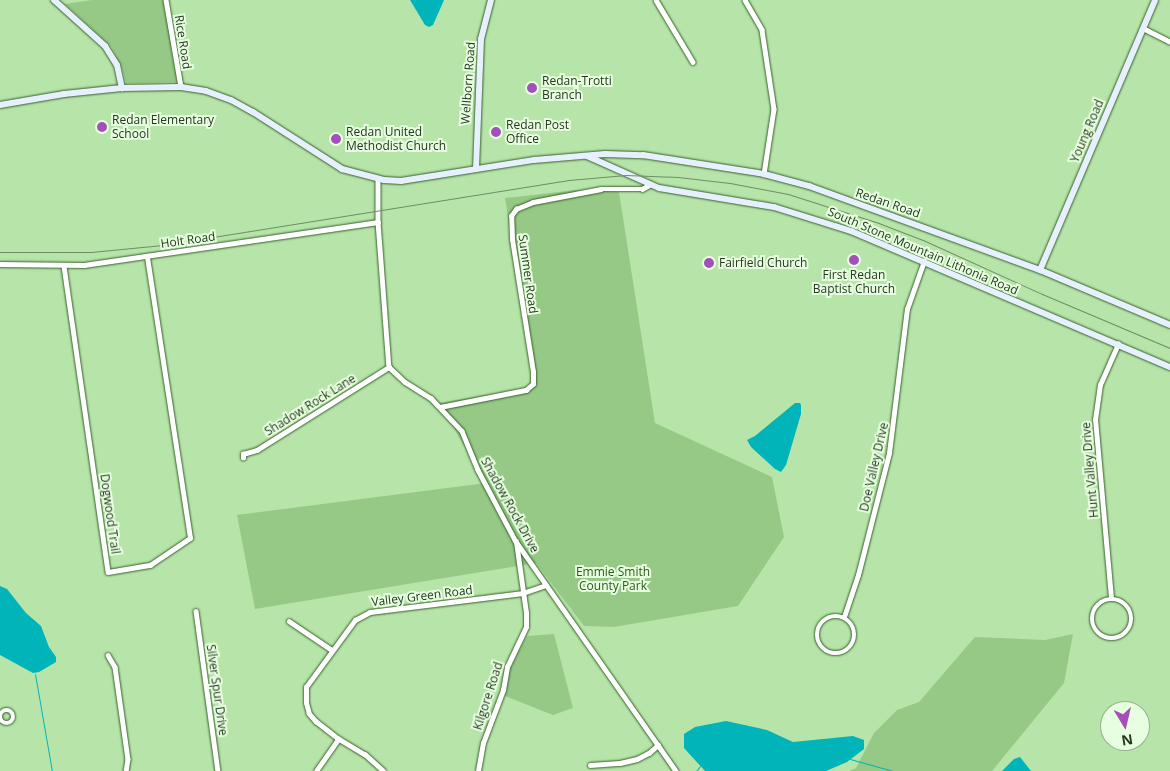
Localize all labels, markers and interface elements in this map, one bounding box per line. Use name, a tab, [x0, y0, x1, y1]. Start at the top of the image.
street label: Rice Road	[172, 14, 194, 70]
street label: Wellborn Road	[458, 41, 478, 125]
place label: Redan-Trotti Branch	[542, 74, 612, 102]
marker: Redan-Trotti Branch	[526, 82, 538, 94]
street label: Young Road	[1067, 97, 1107, 165]
place label: Redan Elementary School	[112, 113, 214, 141]
place label: Redan Post Office	[506, 118, 569, 146]
marker: Redan Elementary School	[96, 121, 108, 133]
place label: Redan United Methodist Church	[346, 125, 446, 153]
marker: Redan Post Office	[490, 126, 502, 138]
marker: Redan United Methodist Church	[330, 133, 342, 145]
street label: Redan Road	[854, 185, 922, 221]
street label: South Stone Mountain Lithonia Road	[826, 204, 1020, 298]
street label: Holt Road	[160, 229, 216, 251]
street label: Summer Road	[515, 234, 541, 314]
marker: First Redan Baptist Church	[848, 254, 860, 266]
place label: Fairfield Church	[719, 256, 807, 270]
marker: Fairfield Church	[703, 257, 715, 269]
place label: First Redan Baptist Church	[813, 268, 895, 296]
street label: Shadow Rock Lane	[262, 371, 358, 439]
street label: Doe Valley Drive	[857, 421, 891, 513]
street label: Hunt Valley Drive	[1079, 422, 1101, 518]
street label: Shadow Rock Drive	[478, 455, 542, 555]
street label: Dogwood Trail	[97, 473, 123, 555]
park label: Emmie Smith County Park	[576, 565, 650, 593]
street label: Valley Green Road	[371, 583, 473, 609]
street label: Silver Spur Drive	[203, 643, 231, 737]
street label: Kilgore Road	[470, 660, 506, 732]
north arrow	[1100, 701, 1150, 751]
text: N	[1120, 730, 1134, 751]

